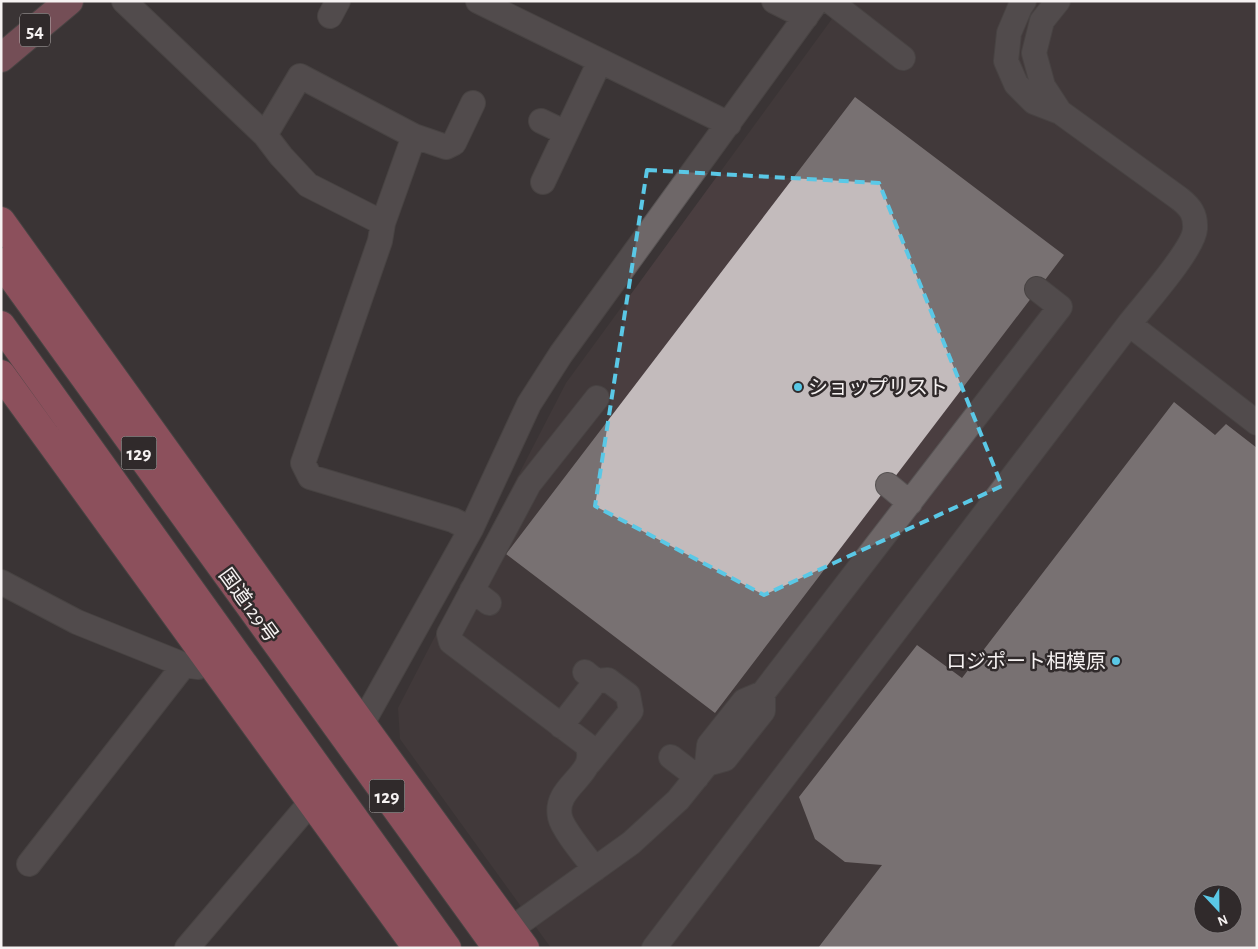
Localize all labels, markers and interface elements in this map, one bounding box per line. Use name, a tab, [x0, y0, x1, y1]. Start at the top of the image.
road number: 54	[20, 14, 50, 46]
place label: ショップリスト	[808, 377, 948, 398]
marker: ショップリスト	[792, 381, 804, 393]
road number: 129	[122, 436, 156, 469]
street label: 国道129号	[215, 565, 282, 646]
place label: ロジポート相模原	[946, 651, 1106, 672]
marker: ロジポート相模原	[1110, 655, 1122, 667]
road number: 129	[370, 779, 404, 812]
north arrow	[1193, 884, 1243, 934]
text: N	[1215, 912, 1230, 928]

